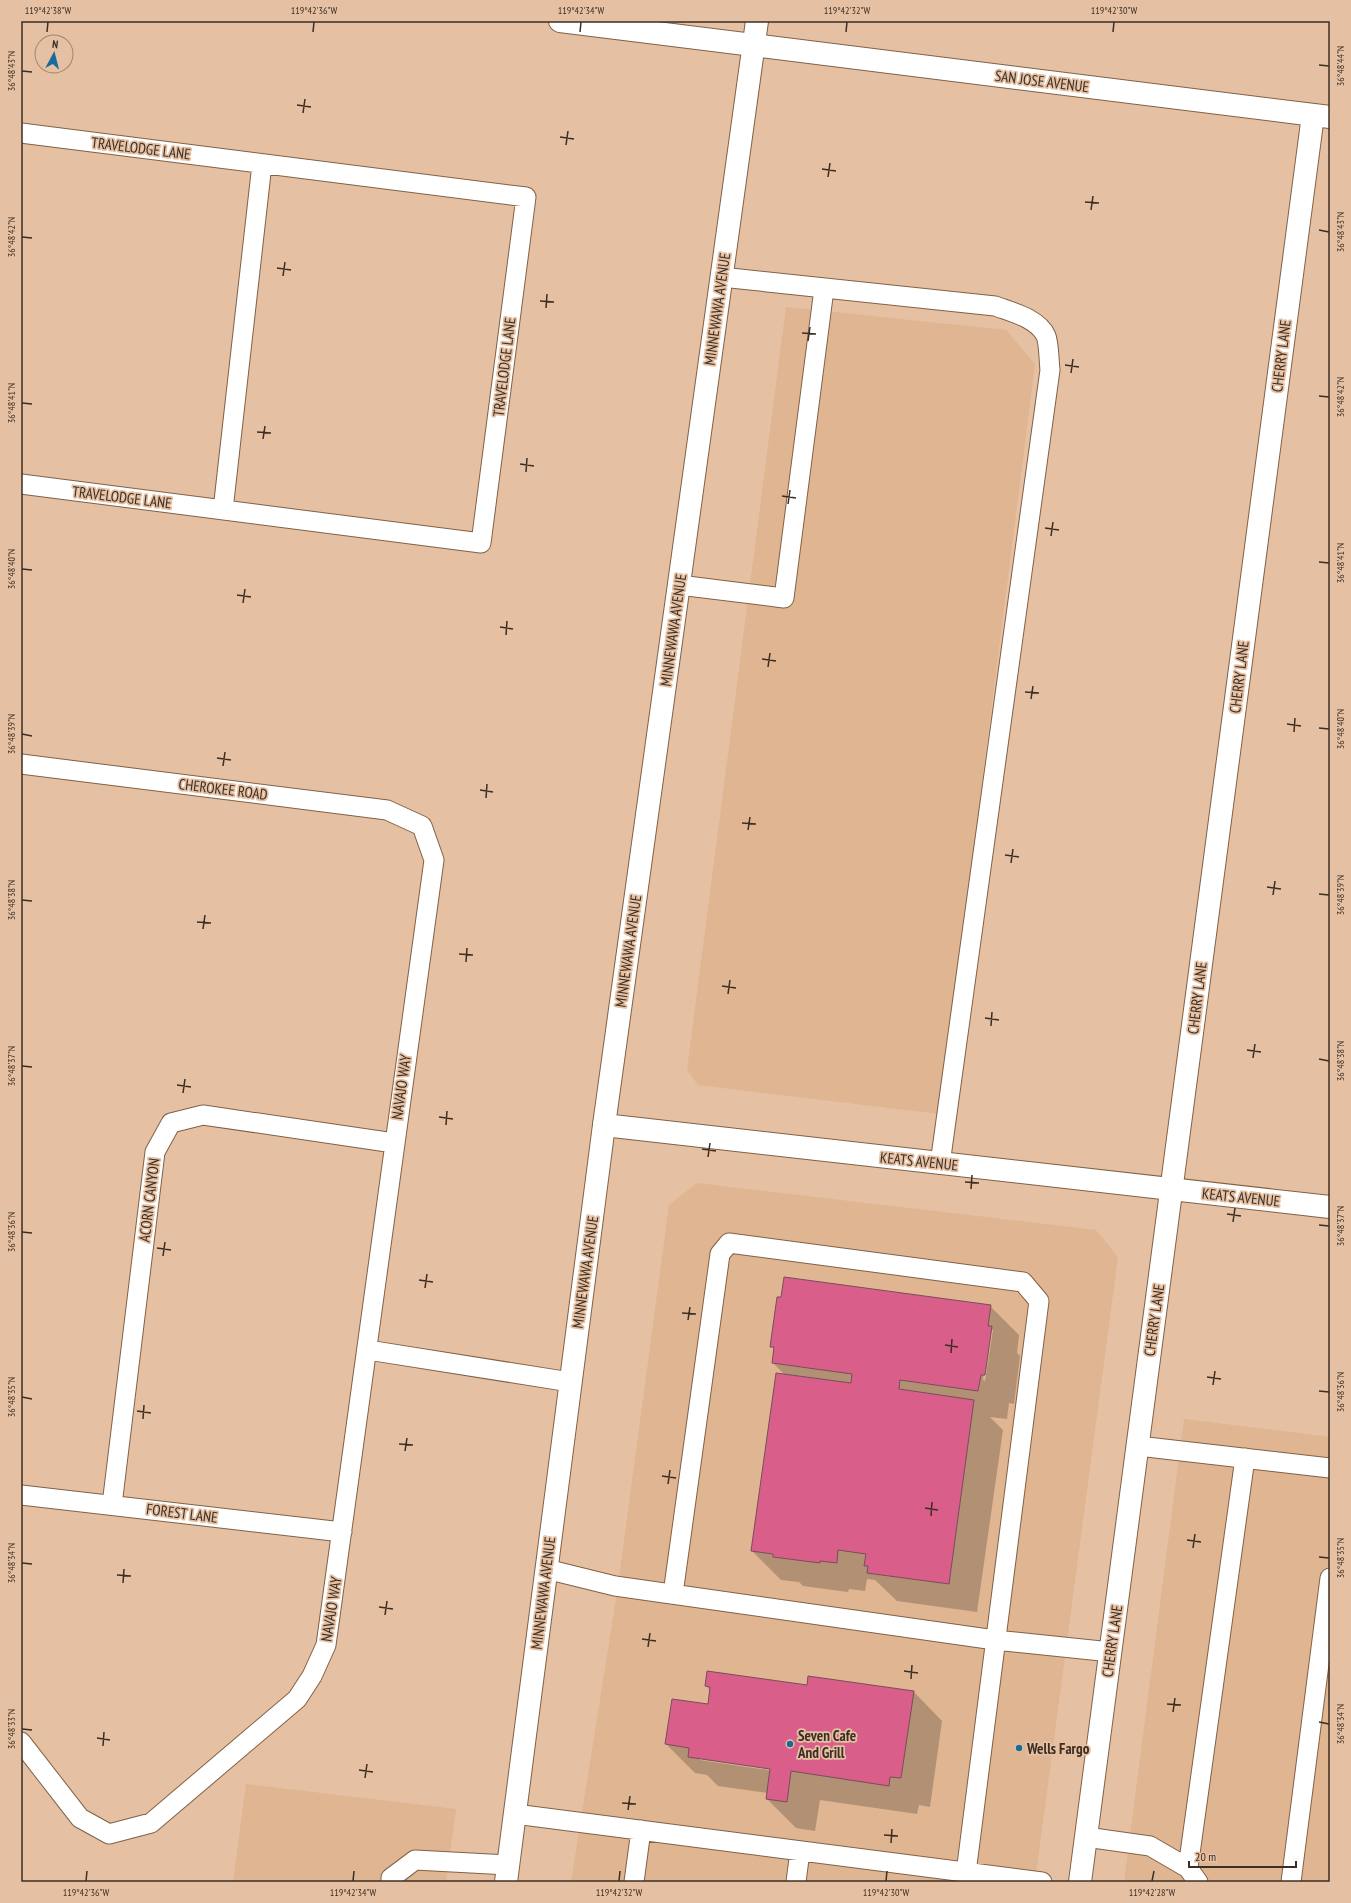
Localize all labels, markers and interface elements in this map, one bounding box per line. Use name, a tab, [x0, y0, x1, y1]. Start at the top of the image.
text: 119°42'38"W	[25, 4, 72, 17]
text: 119°42'36"W	[291, 4, 338, 17]
text: 119°42'34"W	[558, 4, 605, 17]
text: 119°42'32"W	[824, 4, 871, 17]
text: 119°42'30"W	[1091, 4, 1138, 17]
north arrow	[34, 34, 74, 74]
text: N	[51, 37, 59, 51]
text: 36°48'44"N	[1334, 46, 1347, 86]
text: 36°48'43"N	[5, 51, 18, 91]
street label: SAN JOSE AVENUE	[994, 66, 1090, 96]
street label: TRAVELODGE LANE	[90, 132, 192, 164]
text: 36°48'43"N	[1334, 212, 1347, 252]
text: 36°48'42"N	[5, 217, 18, 257]
street label: MINNEWAWA AVENUE	[700, 252, 734, 366]
street label: TRAVELODGE LANE	[488, 316, 520, 418]
street label: CHERRY LANE	[1267, 319, 1295, 393]
text: 36°48'42"N	[1334, 377, 1347, 417]
text: 36°48'41"N	[5, 383, 18, 423]
street label: TRAVELODGE LANE	[71, 481, 173, 513]
text: 36°48'41"N	[1334, 543, 1347, 583]
text: 36°48'40"N	[5, 549, 18, 589]
street label: MINNEWAWA AVENUE	[656, 573, 690, 687]
street label: CHERRY LANE	[1225, 640, 1253, 714]
text: 36°48'40"N	[1334, 709, 1347, 749]
text: 36°48'39"N	[5, 714, 18, 754]
street label: CHEROKEE ROAD	[177, 774, 269, 804]
text: 36°48'39"N	[1334, 875, 1347, 915]
text: 36°48'38"N	[5, 880, 18, 920]
street label: MINNEWAWA AVENUE	[611, 894, 645, 1008]
street label: CHERRY LANE	[1183, 961, 1211, 1035]
text: 36°48'38"N	[1334, 1041, 1347, 1081]
text: 36°48'37"N	[5, 1046, 18, 1086]
street label: NAVAJO WAY	[387, 1053, 415, 1121]
street label: KEATS AVENUE	[879, 1147, 959, 1175]
street label: ACORN CANYON	[134, 1157, 164, 1243]
street label: KEATS AVENUE	[1201, 1183, 1281, 1211]
text: 36°48'37"N	[1334, 1206, 1347, 1246]
text: 36°48'36"N	[5, 1212, 18, 1252]
street label: MINNEWAWA AVENUE	[568, 1215, 602, 1329]
street label: CHERRY LANE	[1140, 1283, 1168, 1357]
text: 36°48'36"N	[1334, 1372, 1347, 1412]
text: 36°48'35"N	[5, 1377, 18, 1417]
street label: FOREST LANE	[145, 1499, 219, 1527]
street label: MINNEWAWA AVENUE	[527, 1536, 559, 1650]
text: 36°48'35"N	[1334, 1538, 1347, 1578]
text: 36°48'34"N	[5, 1543, 18, 1583]
street label: NAVAJO WAY	[316, 1575, 346, 1643]
street label: CHERRY LANE	[1098, 1604, 1126, 1678]
text: 36°48'34"N	[1334, 1704, 1347, 1744]
text: 36°48'33"N	[5, 1709, 18, 1749]
place label: Seven Cafe And Grill	[797, 1726, 856, 1762]
marker: Seven Cafe And Grill	[785, 1739, 795, 1749]
place label: Wells Fargo	[1026, 1739, 1090, 1758]
marker: Wells Fargo	[1014, 1743, 1024, 1753]
scale bar	[1189, 1843, 1296, 1869]
text: 20 m	[1195, 1849, 1216, 1864]
text: 119°42'36"W	[63, 1886, 110, 1899]
text: 119°42'34"W	[330, 1886, 377, 1899]
text: 119°42'32"W	[596, 1886, 643, 1899]
text: 119°42'30"W	[863, 1886, 910, 1899]
text: 119°42'28"W	[1129, 1886, 1176, 1899]

